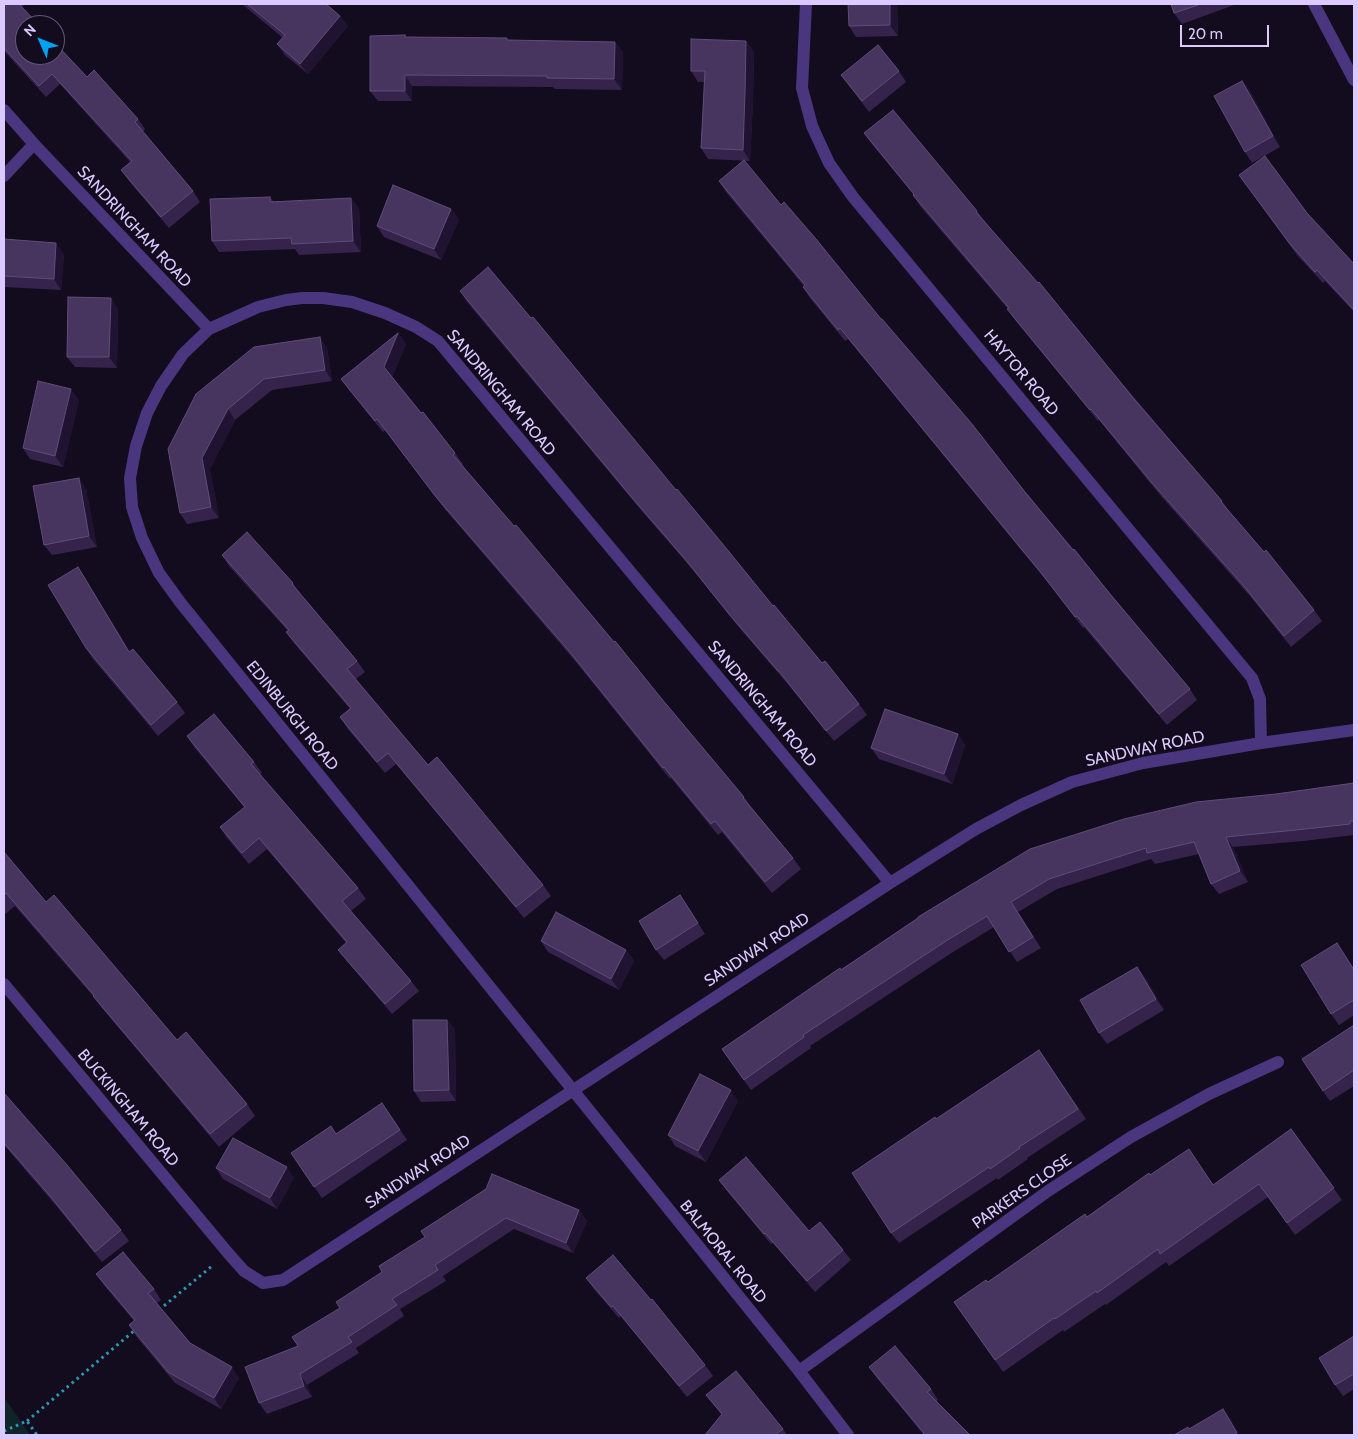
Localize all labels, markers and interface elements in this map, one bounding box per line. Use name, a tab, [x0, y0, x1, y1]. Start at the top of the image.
north arrow	[15, 15, 65, 65]
scale bar	[1183, 15, 1272, 47]
text: N	[20, 20, 40, 40]
text: 20 m	[1188, 25, 1223, 43]
street label: SANDRINGHAM ROAD	[73, 162, 195, 292]
street label: SANDRINGHAM ROAD	[443, 326, 559, 460]
street label: HAYTOR ROAD	[980, 326, 1062, 420]
street label: SANDRINGHAM ROAD	[704, 637, 820, 771]
street label: EDINBURGH ROAD	[242, 657, 342, 775]
street label: SANDWAY ROAD	[1084, 727, 1206, 771]
street label: SANDWAY ROAD	[701, 909, 813, 991]
street label: BUCKINGHAM ROAD	[73, 1045, 183, 1171]
street label: SANDWAY ROAD	[362, 1131, 474, 1213]
street label: PARKERS CLOSE	[969, 1151, 1075, 1233]
street label: BALMORAL ROAD	[676, 1197, 770, 1307]

